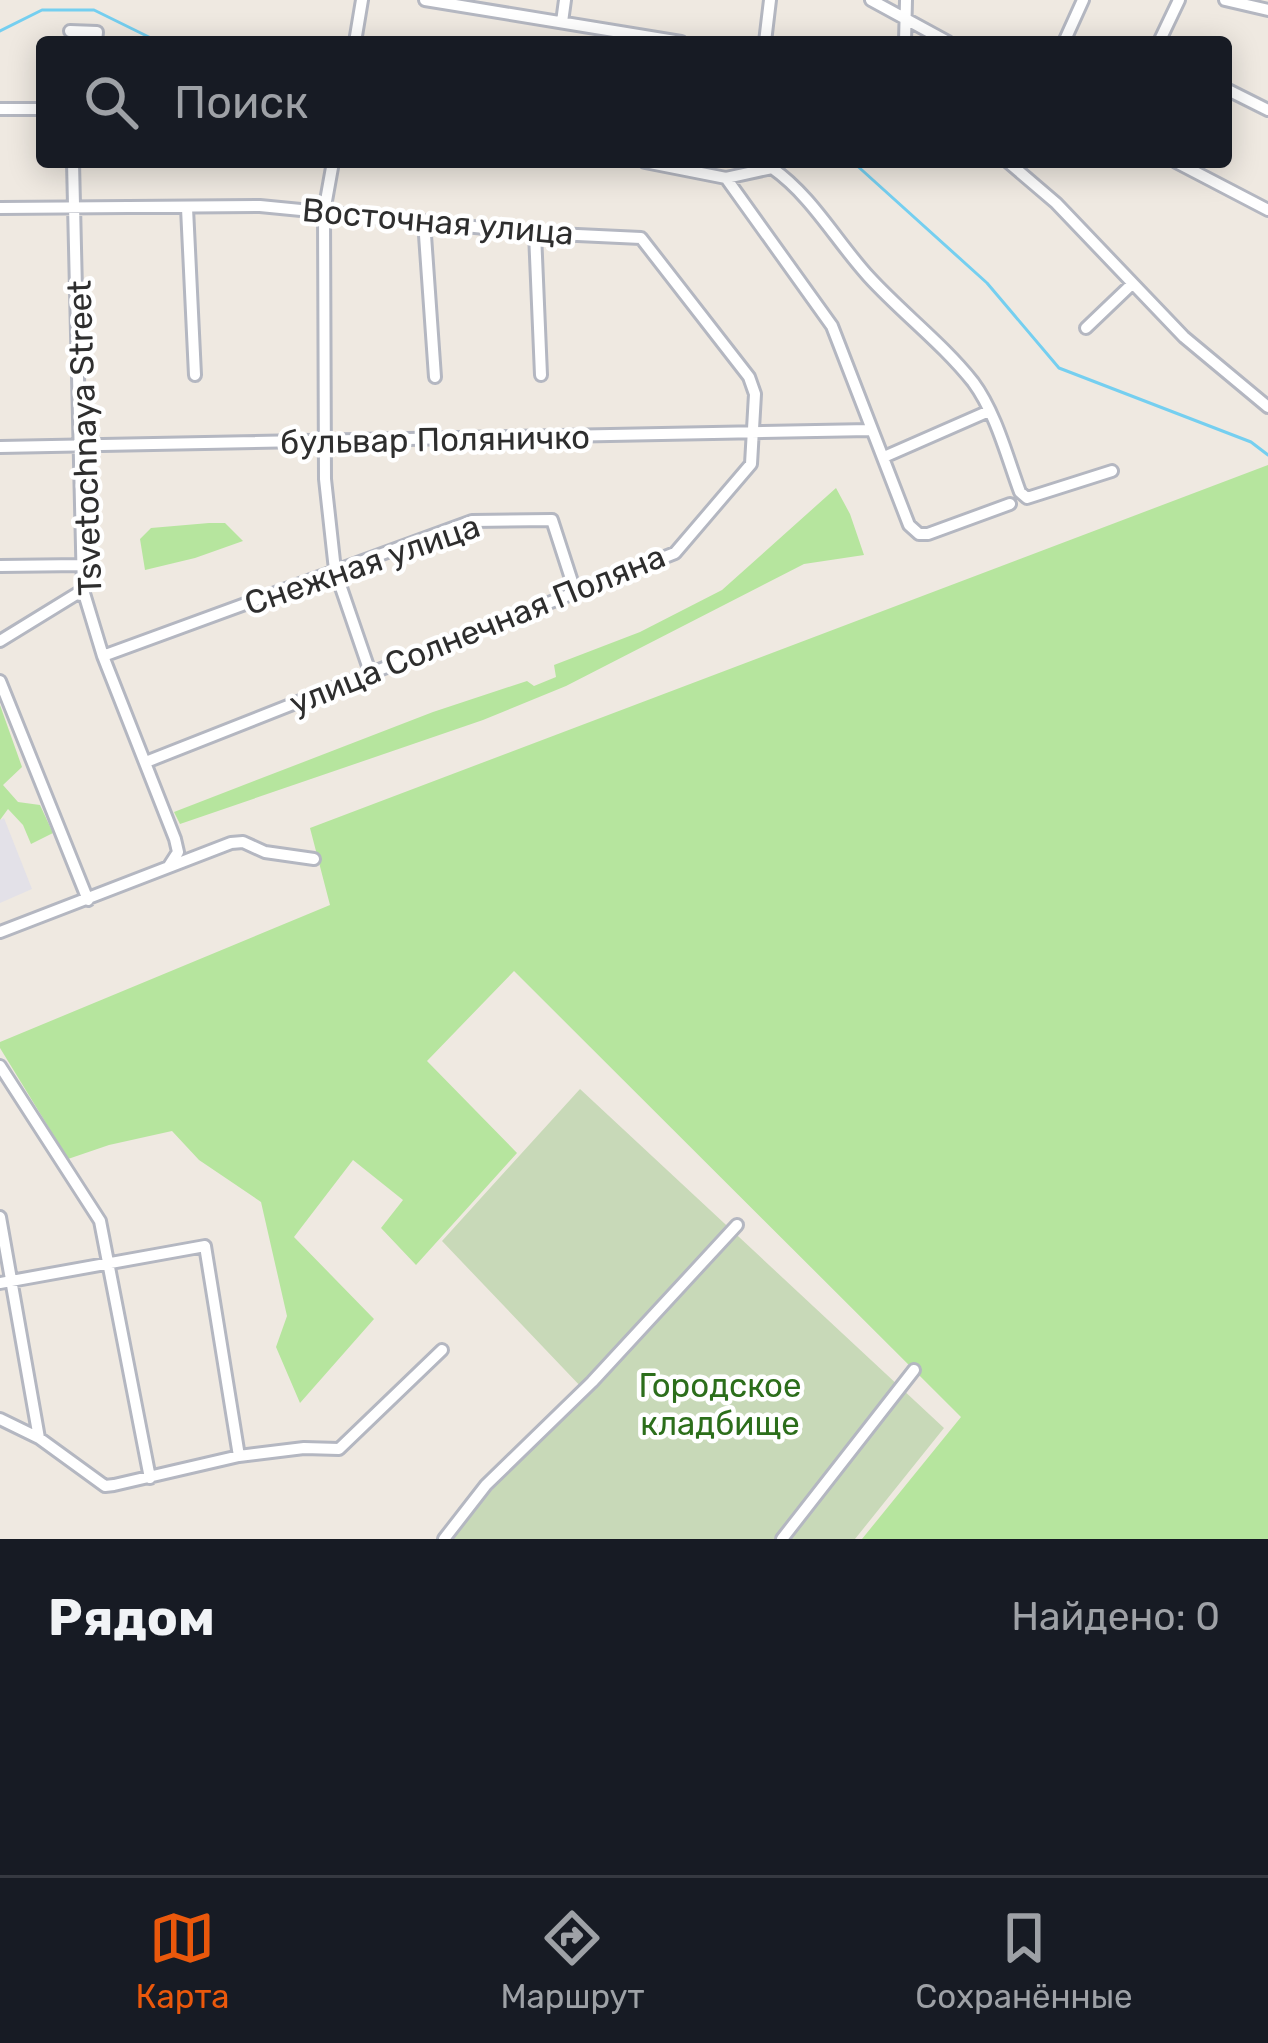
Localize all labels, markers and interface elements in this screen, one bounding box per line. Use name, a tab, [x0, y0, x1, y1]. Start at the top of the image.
search box	[36, 36, 1232, 168]
icon: search	[78, 69, 144, 135]
text: Поиск	[174, 76, 308, 129]
street label: Восточная улица	[301, 190, 575, 253]
street label: Tsvetochnaya Street	[59, 279, 109, 596]
street label: бульвар Поляничко	[280, 417, 590, 462]
street label: Снежная улица	[239, 506, 485, 623]
street label: улица Солнечная Поляна	[284, 536, 671, 723]
park label: Городское кладбище	[638, 1366, 802, 1443]
text: Рядом	[48, 1587, 215, 1648]
text: Найдено: 0	[1011, 1594, 1220, 1640]
tab: Карта	[135, 1905, 230, 2016]
tab: Маршрут	[500, 1905, 644, 2016]
tab: Сохранённые	[915, 1905, 1133, 2016]

